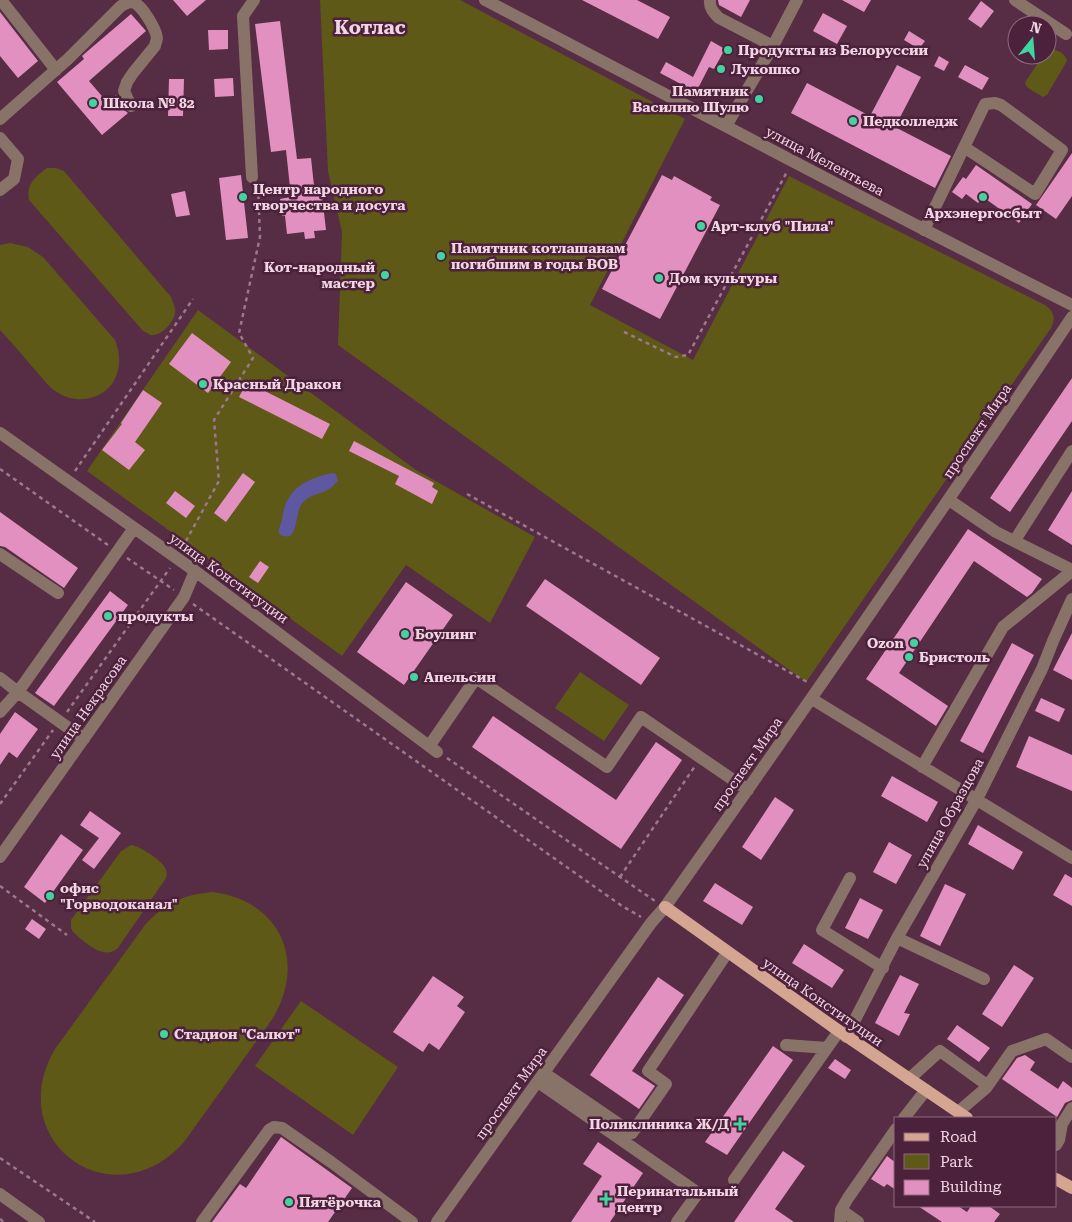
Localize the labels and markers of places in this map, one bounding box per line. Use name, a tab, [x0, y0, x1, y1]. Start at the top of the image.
place label: Продукты из Белоруссии	[738, 42, 929, 58]
marker: Продукты из Белоруссии	[722, 44, 734, 56]
place label: Лукошко	[731, 61, 800, 77]
marker: Лукошко	[715, 63, 727, 75]
place label: Памятник Василию Шулю	[632, 83, 749, 115]
marker: Памятник Василию Шулю	[753, 93, 765, 105]
place label: Школа № 82	[103, 95, 195, 111]
marker: Школа № 82	[87, 97, 99, 109]
place label: Педколледж	[863, 113, 959, 129]
marker: Педколледж	[847, 115, 859, 127]
place label: Центр народного творчества и досуга	[253, 181, 406, 213]
marker: Центр народного творчества и досуга	[237, 191, 249, 203]
marker: Архэнергосбыт	[977, 191, 989, 203]
place label: Архэнергосбыт	[924, 205, 1042, 221]
place label: Арт-клуб "Пила"	[711, 218, 834, 234]
marker: Арт-клуб "Пила"	[695, 220, 707, 232]
place label: Памятник котлашанам погибшим в годы ВОВ	[451, 240, 626, 272]
marker: Памятник котлашанам погибшим в годы ВОВ	[435, 250, 447, 262]
place label: Кот-народный мастер	[264, 259, 375, 291]
marker: Кот-народный мастер	[379, 269, 391, 281]
place label: Дом культуры	[669, 270, 777, 286]
marker: Дом культуры	[653, 272, 665, 284]
place label: Красный Дракон	[213, 376, 342, 392]
marker: Красный Дракон	[197, 378, 209, 390]
place label: продукты	[118, 608, 194, 624]
marker: продукты	[102, 610, 114, 622]
place label: Боулинг	[415, 626, 476, 642]
marker: Боулинг	[399, 628, 411, 640]
place label: Ozon	[867, 635, 905, 651]
marker: Ozon	[908, 637, 920, 649]
place label: Бристоль	[919, 649, 991, 665]
marker: Бристоль	[903, 651, 915, 663]
place label: Апельсин	[424, 669, 496, 685]
marker: Апельсин	[408, 671, 420, 683]
place label: офис "Горводоканал"	[60, 880, 178, 912]
marker: офис "Горводоканал"	[44, 890, 56, 902]
place label: Стадион "Салют"	[174, 1026, 301, 1042]
marker: Стадион "Салют"	[158, 1028, 170, 1040]
place label: Поликлиника Ж/Д	[589, 1116, 729, 1132]
marker: Поликлиника Ж/Д	[733, 1117, 747, 1131]
place label: Перинатальный центр	[617, 1183, 739, 1215]
marker: Перинатальный центр	[599, 1192, 613, 1206]
place label: Пятёрочка	[299, 1194, 382, 1210]
marker: Пятёрочка	[283, 1196, 295, 1208]

